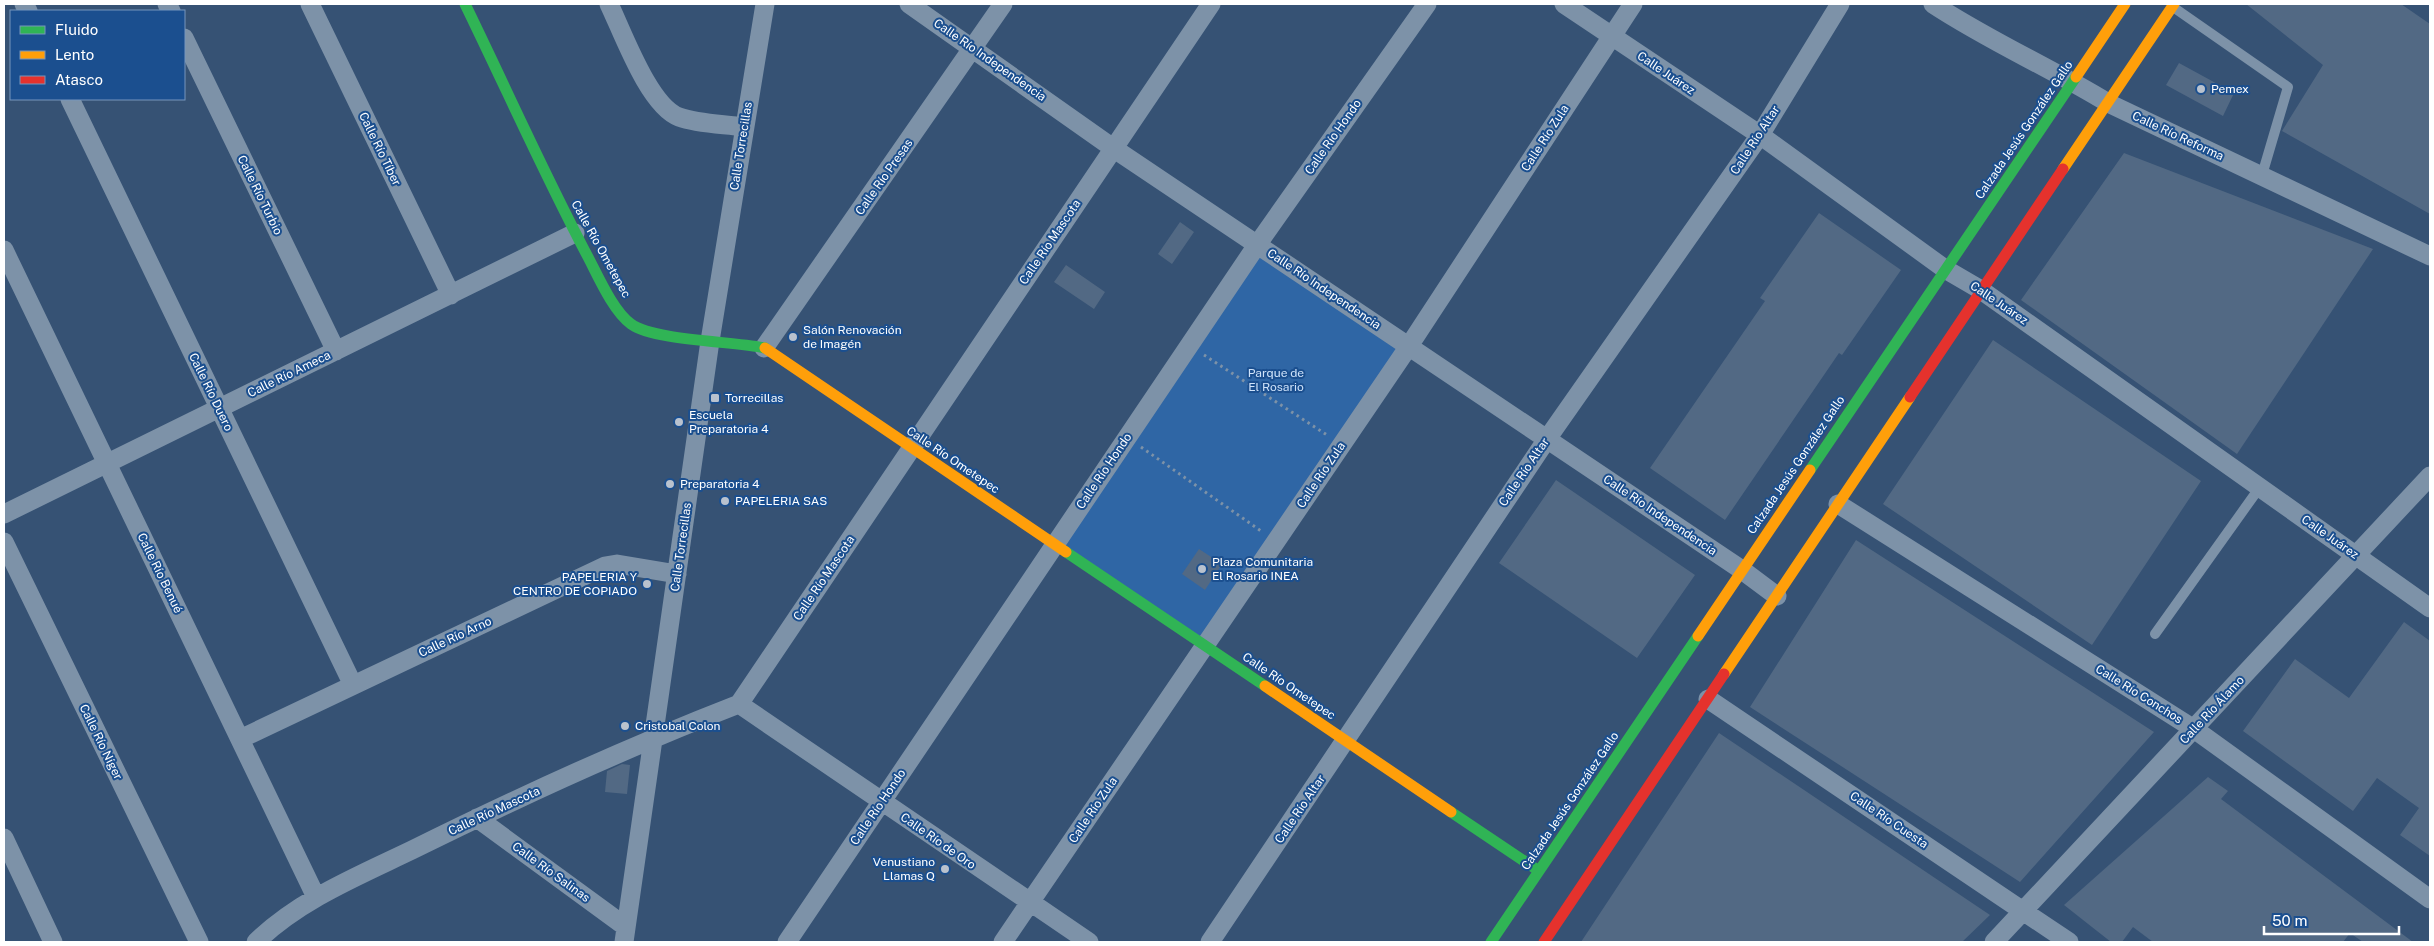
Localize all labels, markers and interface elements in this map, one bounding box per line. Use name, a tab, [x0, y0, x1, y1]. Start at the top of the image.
legend	[10, 10, 185, 100]
street label: Calle Río Independencia	[931, 16, 1049, 104]
text: Fluido	[55, 21, 98, 38]
text: Lento	[55, 46, 94, 63]
street label: Calle Juárez	[1635, 49, 1698, 98]
street label: Calzada Jesús González Gallo	[1972, 58, 2076, 202]
text: Atasco	[55, 71, 103, 88]
place label: Pemex	[2211, 82, 2249, 96]
marker: Pemex	[2195, 83, 2207, 95]
street label: Calle Río Hondo	[1302, 97, 1364, 177]
street label: Calle Torrecillas	[727, 101, 755, 191]
street label: Calle Río Zula	[1518, 102, 1572, 174]
street label: Calle Río Altar	[1727, 103, 1783, 177]
street label: Calle Río Reforma	[2130, 109, 2226, 163]
street label: Calle Río Tíber	[356, 110, 404, 188]
street label: Calle Río Presas	[853, 136, 915, 218]
street label: Calle Río Turbio	[235, 153, 285, 237]
street label: Calle Río Mascota	[1016, 197, 1084, 287]
street label: Calle Río Ometepec	[568, 198, 634, 300]
street label: Calle Río Independencia	[1265, 246, 1383, 332]
street label: Calle Juárez	[1968, 279, 2031, 328]
place label: Salón Renovación de Imagén	[803, 323, 902, 351]
marker: Salón Renovación de Imagén	[787, 331, 799, 343]
street label: Calle Río Ameca	[245, 348, 333, 400]
street label: Calle Río Duero	[186, 351, 236, 434]
park label: Parque de El Rosario	[1248, 366, 1304, 394]
place label: Torrecillas	[725, 391, 783, 405]
marker: Torrecillas	[709, 392, 721, 404]
street label: Calzada Jesús González Gallo	[1744, 393, 1848, 537]
place label: Escuela Preparatoria 4	[689, 408, 769, 436]
marker: Escuela Preparatoria 4	[673, 416, 685, 428]
street label: Calle Río Ometepec	[904, 424, 1002, 496]
street label: Calle Río Hondo	[1073, 430, 1135, 512]
street label: Calle Río Altar	[1496, 435, 1552, 509]
street label: Calle Río Zula	[1294, 439, 1348, 511]
street label: Calle Río Independencia	[1601, 472, 1719, 558]
place label: Preparatoria 4	[680, 477, 760, 491]
marker: Preparatoria 4	[664, 478, 676, 490]
place label: PAPELERIA SAS	[735, 494, 827, 508]
marker: PAPELERIA SAS	[719, 495, 731, 507]
street label: Calle Torrecillas	[668, 502, 694, 592]
street label: Calle Juárez	[2299, 512, 2361, 562]
street label: Calle Río Benué	[135, 531, 186, 616]
street label: Calle Río Mascota	[790, 533, 858, 623]
place label: Plaza Comunitaria El Rosario INEA	[1212, 555, 1313, 583]
marker: Plaza Comunitaria El Rosario INEA	[1196, 563, 1208, 575]
place label: PAPELERIA Y CENTRO DE COPIADO	[513, 570, 638, 598]
marker: PAPELERIA Y CENTRO DE COPIADO	[641, 578, 653, 590]
street label: Calle Río Arno	[416, 614, 494, 660]
street label: Calle Río Ometepec	[1240, 650, 1338, 722]
street label: Calle Río Conchos	[2093, 662, 2185, 726]
street label: Calle Río Álamo	[2177, 673, 2247, 747]
street label: Calle Río Níger	[77, 702, 126, 782]
place label: Cristobal Colon	[635, 719, 721, 733]
marker: Cristobal Colon	[619, 720, 631, 732]
street label: Calzada Jesús González Gallo	[1518, 729, 1622, 873]
street label: Calle Río Hondo	[847, 766, 909, 848]
street label: Calle Río Altar	[1272, 772, 1328, 846]
street label: Calle Río Zula	[1066, 774, 1120, 846]
street label: Calle Río Mascota	[446, 784, 542, 838]
street label: Calle Río Cuesta	[1847, 789, 1931, 851]
street label: Calle Río de Oro	[898, 810, 978, 872]
street label: Calle Río Salinas	[509, 839, 593, 905]
place label: Venustiano Llamas Q	[873, 855, 935, 883]
marker: Venustiano Llamas Q	[939, 863, 951, 875]
scale bar	[2264, 904, 2399, 936]
text: 50 m	[2272, 912, 2307, 929]

